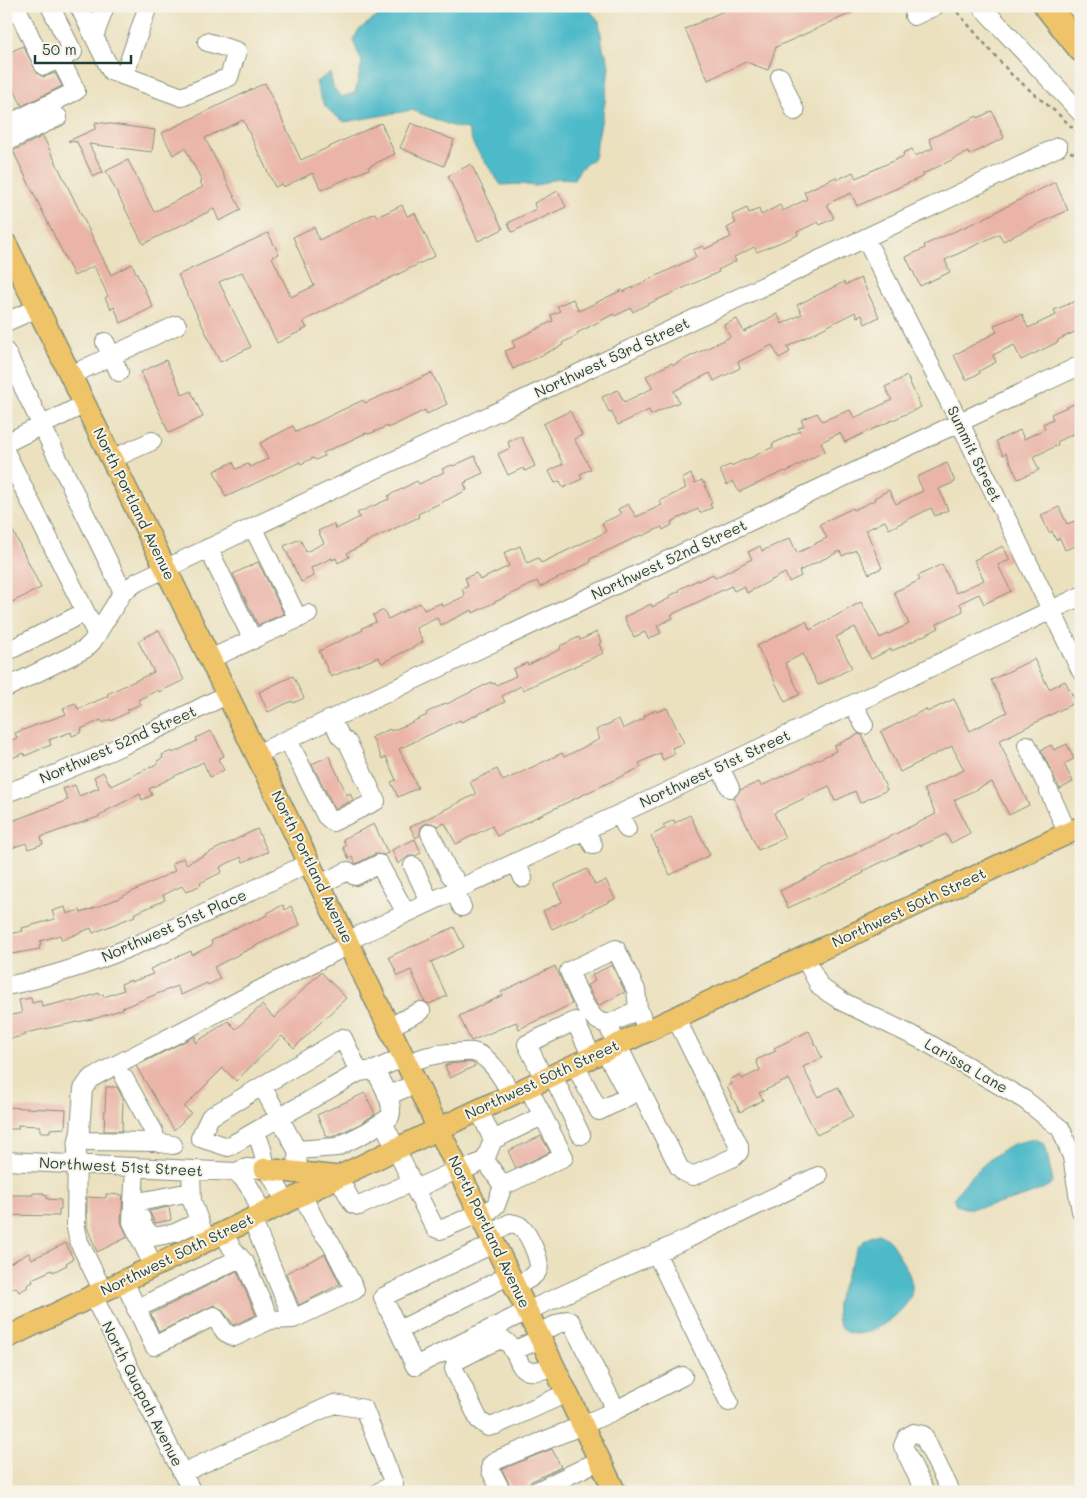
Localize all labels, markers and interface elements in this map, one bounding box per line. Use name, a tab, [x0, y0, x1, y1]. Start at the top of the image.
scale bar	[35, 32, 131, 64]
text: 50 m	[42, 39, 77, 59]
street label: Northwest 53rd Street	[531, 312, 693, 402]
street label: Summit Street	[943, 402, 1007, 505]
street label: North Portland Avenue	[89, 424, 181, 583]
street label: Northwest 52nd Street	[587, 514, 750, 604]
street label: Northwest 52nd Street	[36, 700, 199, 788]
street label: Northwest 51st Street	[636, 724, 793, 812]
street label: North Portland Avenue	[267, 787, 359, 946]
street label: Northwest 50th Street	[828, 863, 989, 952]
street label: Northwest 51st Place	[98, 884, 249, 966]
street label: Larissa Lane	[921, 1033, 1012, 1097]
street label: Northwest 50th Street	[461, 1035, 622, 1124]
street label: Northwest 51st Street	[39, 1152, 203, 1180]
street label: North Portland Avenue	[444, 1152, 536, 1311]
street label: Northwest 50th Street	[97, 1208, 256, 1300]
street label: North Quapah Avenue	[98, 1318, 188, 1470]

